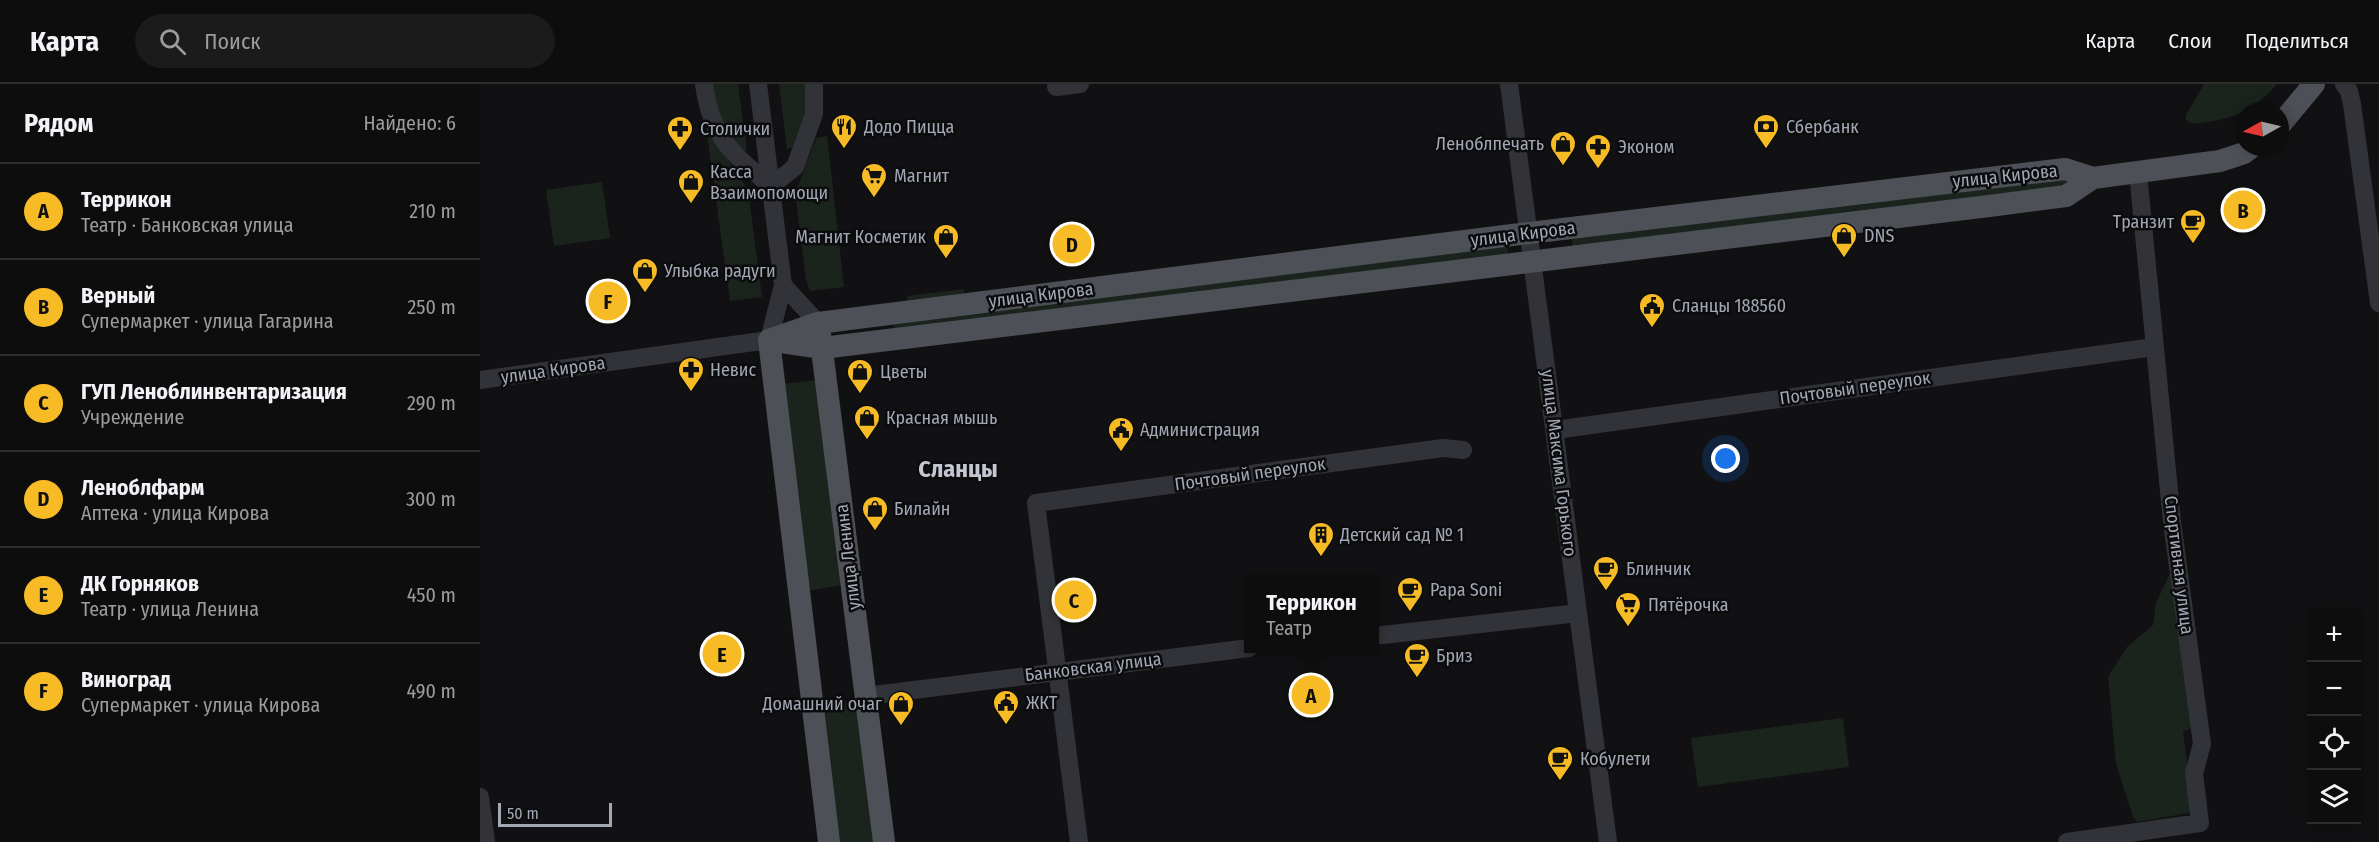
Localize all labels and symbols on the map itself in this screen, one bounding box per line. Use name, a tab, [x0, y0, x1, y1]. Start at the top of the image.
north arrow	[2235, 102, 2289, 156]
restaurant icon: Додо Пицца	[829, 112, 859, 150]
bank icon: Сбербанк	[1751, 112, 1781, 150]
pharmacy icon: Столички	[665, 114, 695, 152]
place label: Додо Пицца	[863, 116, 955, 138]
place label: Сбербанк	[1786, 116, 1859, 138]
place label: Столички	[700, 118, 770, 140]
shop icon: Леноблпечать	[1548, 129, 1578, 167]
pharmacy icon: Эконом	[1583, 132, 1613, 170]
place label: Леноблпечать	[1436, 133, 1544, 155]
place label: Эконом	[1618, 136, 1675, 158]
street label: улица Кирова	[1951, 160, 2059, 192]
place label: Касса Взаимопомощи	[710, 161, 828, 204]
supermarket icon: Магнит	[859, 161, 889, 199]
place label: Магнит	[894, 165, 950, 187]
shop icon: Касса Взаимопомощи	[676, 167, 706, 205]
pin: B	[2224, 188, 2262, 232]
cafe icon: Транзит	[2178, 207, 2208, 245]
place label: Транзит	[2113, 211, 2175, 233]
street label: улица Кирова	[1469, 217, 1577, 251]
shop icon: DNS	[1829, 221, 1859, 259]
shop icon: Магнит Косметик	[931, 222, 961, 260]
pin: D	[1052, 222, 1092, 266]
place label: DNS	[1864, 225, 1894, 247]
place label: Магнит Косметик	[795, 226, 927, 248]
shop icon: Улыбка радуги	[630, 256, 660, 294]
place label: Улыбка радуги	[663, 260, 776, 282]
pin: F	[588, 278, 628, 324]
street label: улица Кирова	[987, 278, 1095, 312]
public building icon: Сланцы 188560	[1637, 291, 1667, 329]
place label: Сланцы 188560	[1672, 295, 1786, 317]
street label: улица Кирова	[499, 352, 607, 388]
pharmacy icon: Невис	[676, 355, 706, 393]
shop icon: Цветы	[845, 357, 875, 395]
place label: Невис	[710, 359, 757, 381]
place label: Цветы	[880, 361, 928, 383]
street label: Почтовый переулок	[1778, 366, 1932, 409]
street label: улица Максима Горького	[1537, 368, 1581, 558]
shop icon: Красная мышь	[852, 403, 882, 441]
place label: Красная мышь	[886, 407, 997, 429]
public building icon: Администрация	[1106, 415, 1136, 453]
place label: Администрация	[1140, 419, 1260, 441]
your location	[1711, 444, 1740, 473]
street label: Почтовый переулок	[1173, 452, 1327, 495]
district label: Сланцы	[918, 455, 998, 483]
shop icon: Билайн	[860, 494, 890, 532]
street label: Спортивная улица	[2160, 494, 2198, 636]
place label: Билайн	[894, 498, 950, 520]
street label: улица Ленина	[831, 503, 865, 611]
building icon: Детский сад № 1	[1306, 520, 1336, 558]
place label: Детский сад № 1	[1339, 524, 1464, 546]
cafe icon: Блинчик	[1591, 554, 1621, 592]
place label: Блинчик	[1626, 558, 1691, 580]
cafe icon: Papa Soni	[1395, 575, 1425, 613]
pin: C	[1054, 578, 1094, 622]
place label: Papa Soni	[1430, 579, 1502, 601]
supermarket icon: Пятёрочка	[1613, 590, 1643, 628]
place label: Пятёрочка	[1648, 594, 1729, 616]
pin: E	[702, 632, 742, 676]
cafe icon: Бриз	[1402, 641, 1432, 679]
place label: Бриз	[1436, 645, 1473, 667]
street label: Банковская улица	[1023, 648, 1163, 686]
pin: A	[1292, 672, 1330, 718]
public building icon: ЖКТ	[991, 688, 1021, 726]
shop icon: Домашний очаг	[886, 689, 916, 727]
place label: ЖКТ	[1026, 692, 1058, 714]
place label: Домашний очаг	[762, 693, 882, 715]
cafe icon: Кобулети	[1545, 744, 1575, 782]
place label: Кобулети	[1580, 748, 1651, 770]
scale bar	[498, 800, 612, 828]

